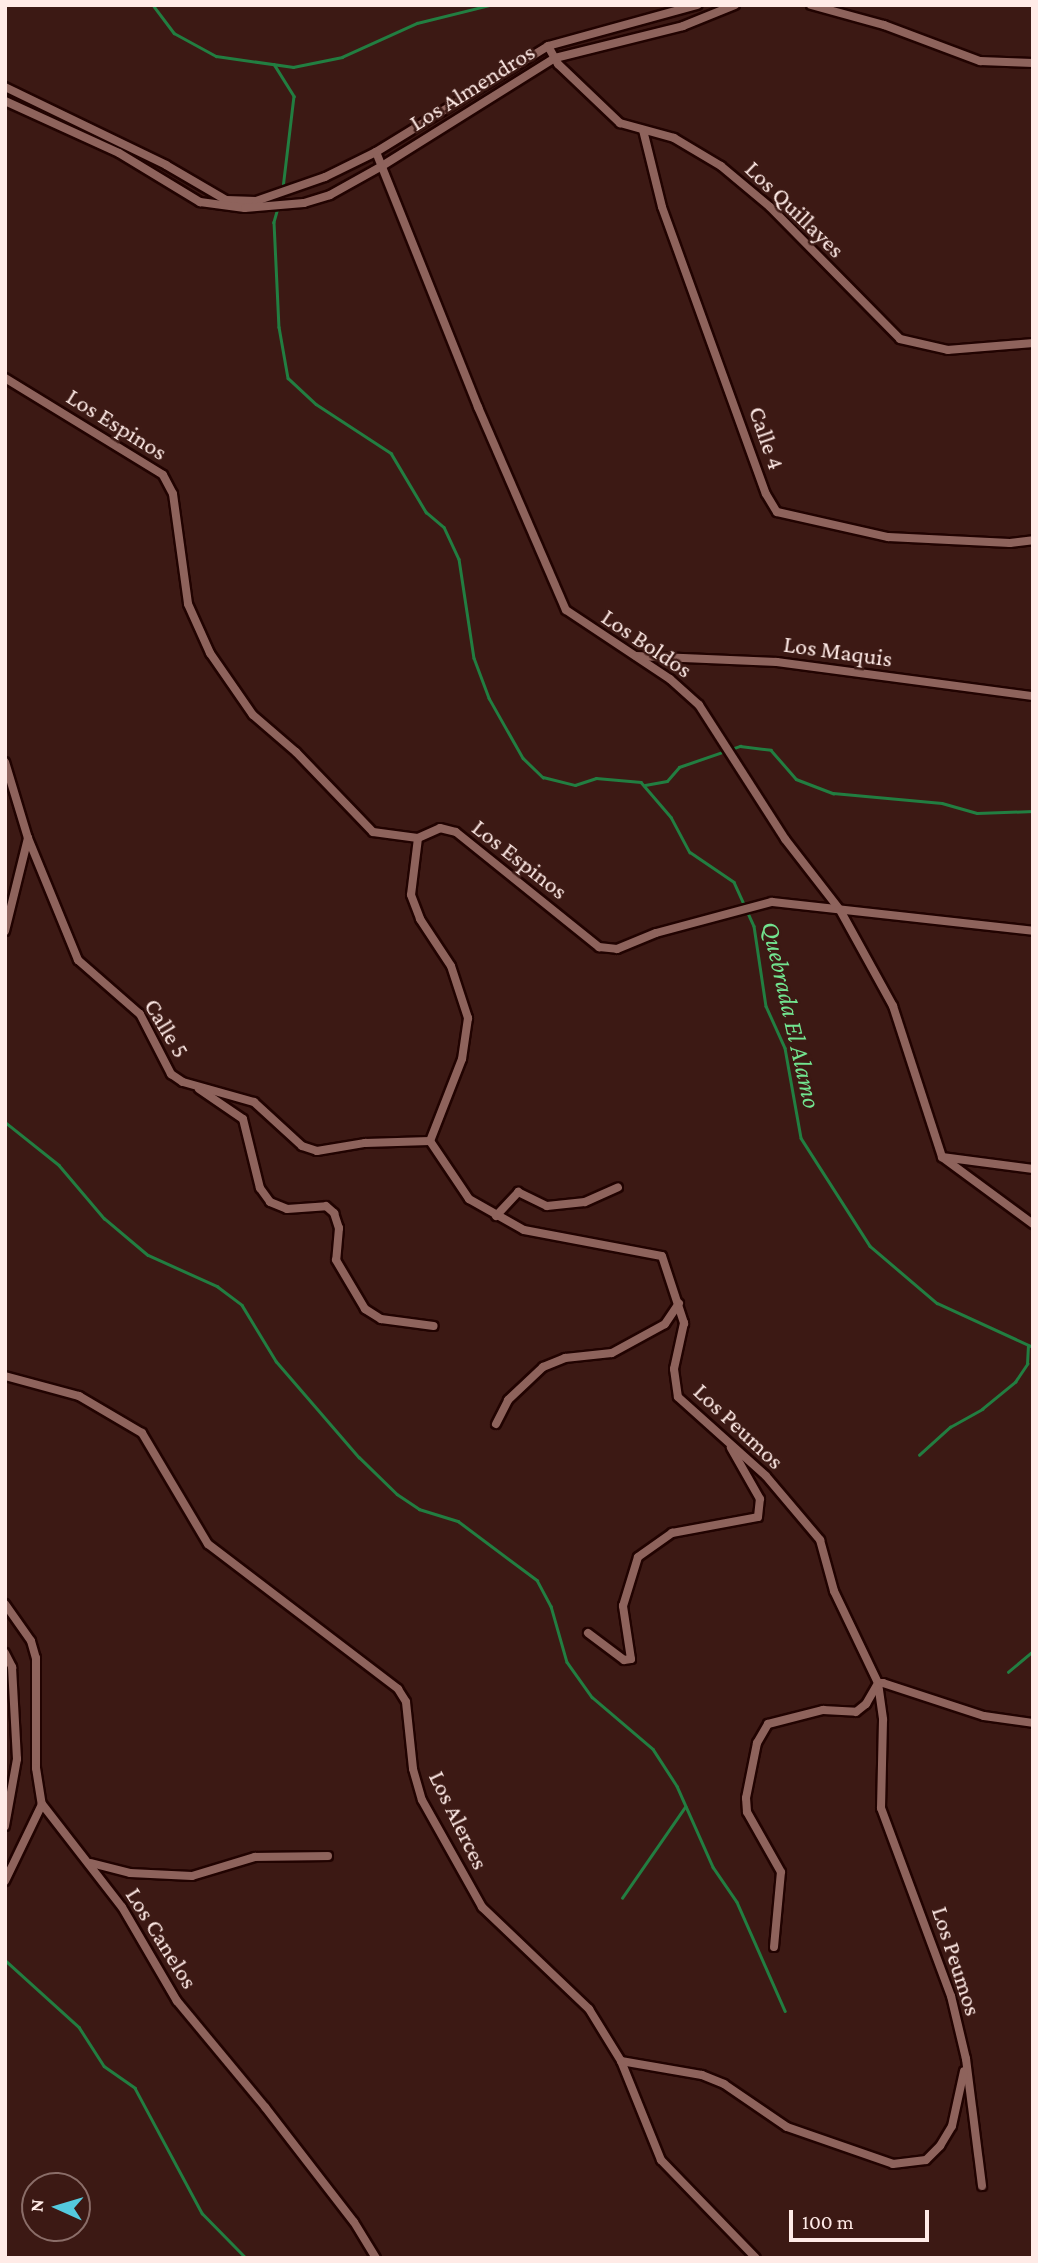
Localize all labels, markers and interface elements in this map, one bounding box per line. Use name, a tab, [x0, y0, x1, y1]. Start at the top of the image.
street label: Los Almendros	[404, 37, 540, 137]
street label: Los Quillayes	[739, 154, 851, 264]
street label: Los Espinos	[61, 382, 173, 466]
street label: Calle 4	[743, 403, 791, 473]
street label: Los Boldos	[596, 602, 698, 684]
street label: Los Maquis	[782, 629, 894, 673]
street label: Los Espinos	[466, 813, 574, 905]
water label: Quebrada El Alamo	[754, 919, 828, 1111]
street label: Calle 5	[138, 993, 196, 1063]
street label: Los Peumos	[688, 1377, 790, 1475]
street label: Los Alerces	[423, 1766, 495, 1874]
street label: Los Canelos	[120, 1882, 204, 1994]
street label: Los Peumos	[926, 1903, 988, 2019]
north arrow	[21, 2172, 91, 2242]
scale bar	[793, 2196, 933, 2240]
text: N	[26, 2198, 47, 2213]
text: 100 m	[802, 2210, 854, 2234]

